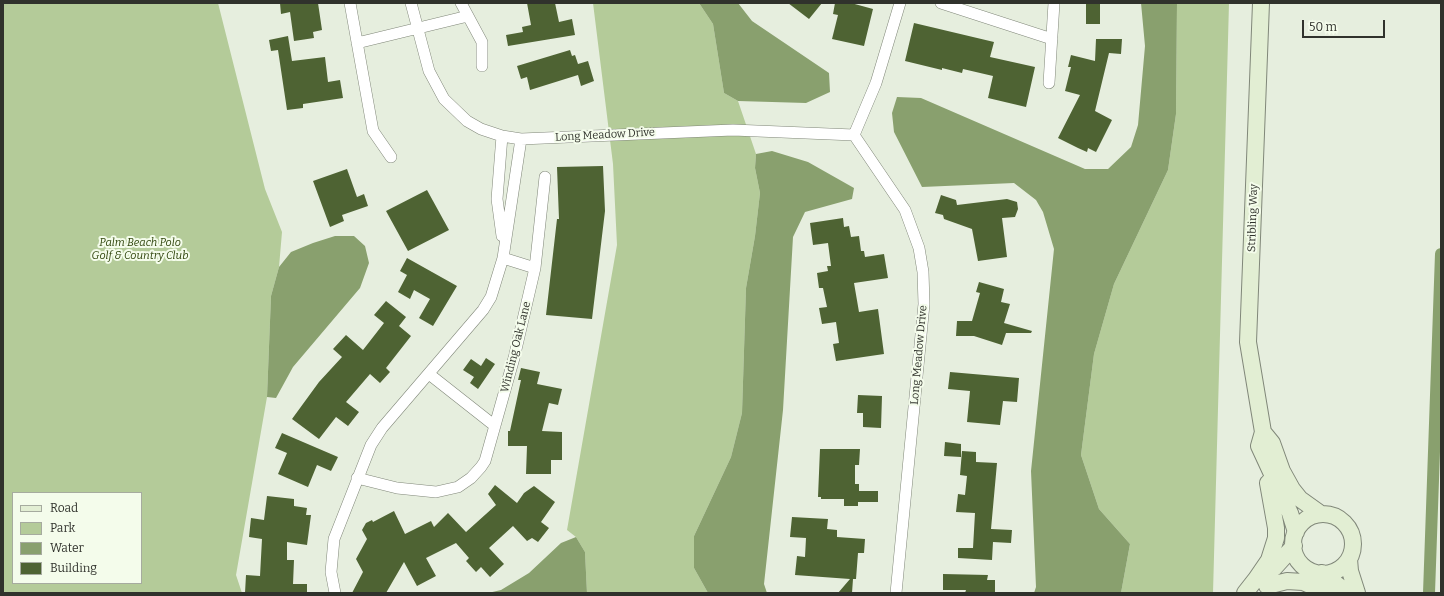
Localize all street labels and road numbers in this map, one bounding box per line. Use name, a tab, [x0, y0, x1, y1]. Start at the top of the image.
street label: Long Meadow Drive	[555, 126, 655, 144]
street label: Stribling Way	[1245, 184, 1261, 252]
street label: Winding Oak Lane	[498, 300, 534, 394]
street label: Long Meadow Drive	[908, 305, 930, 405]

